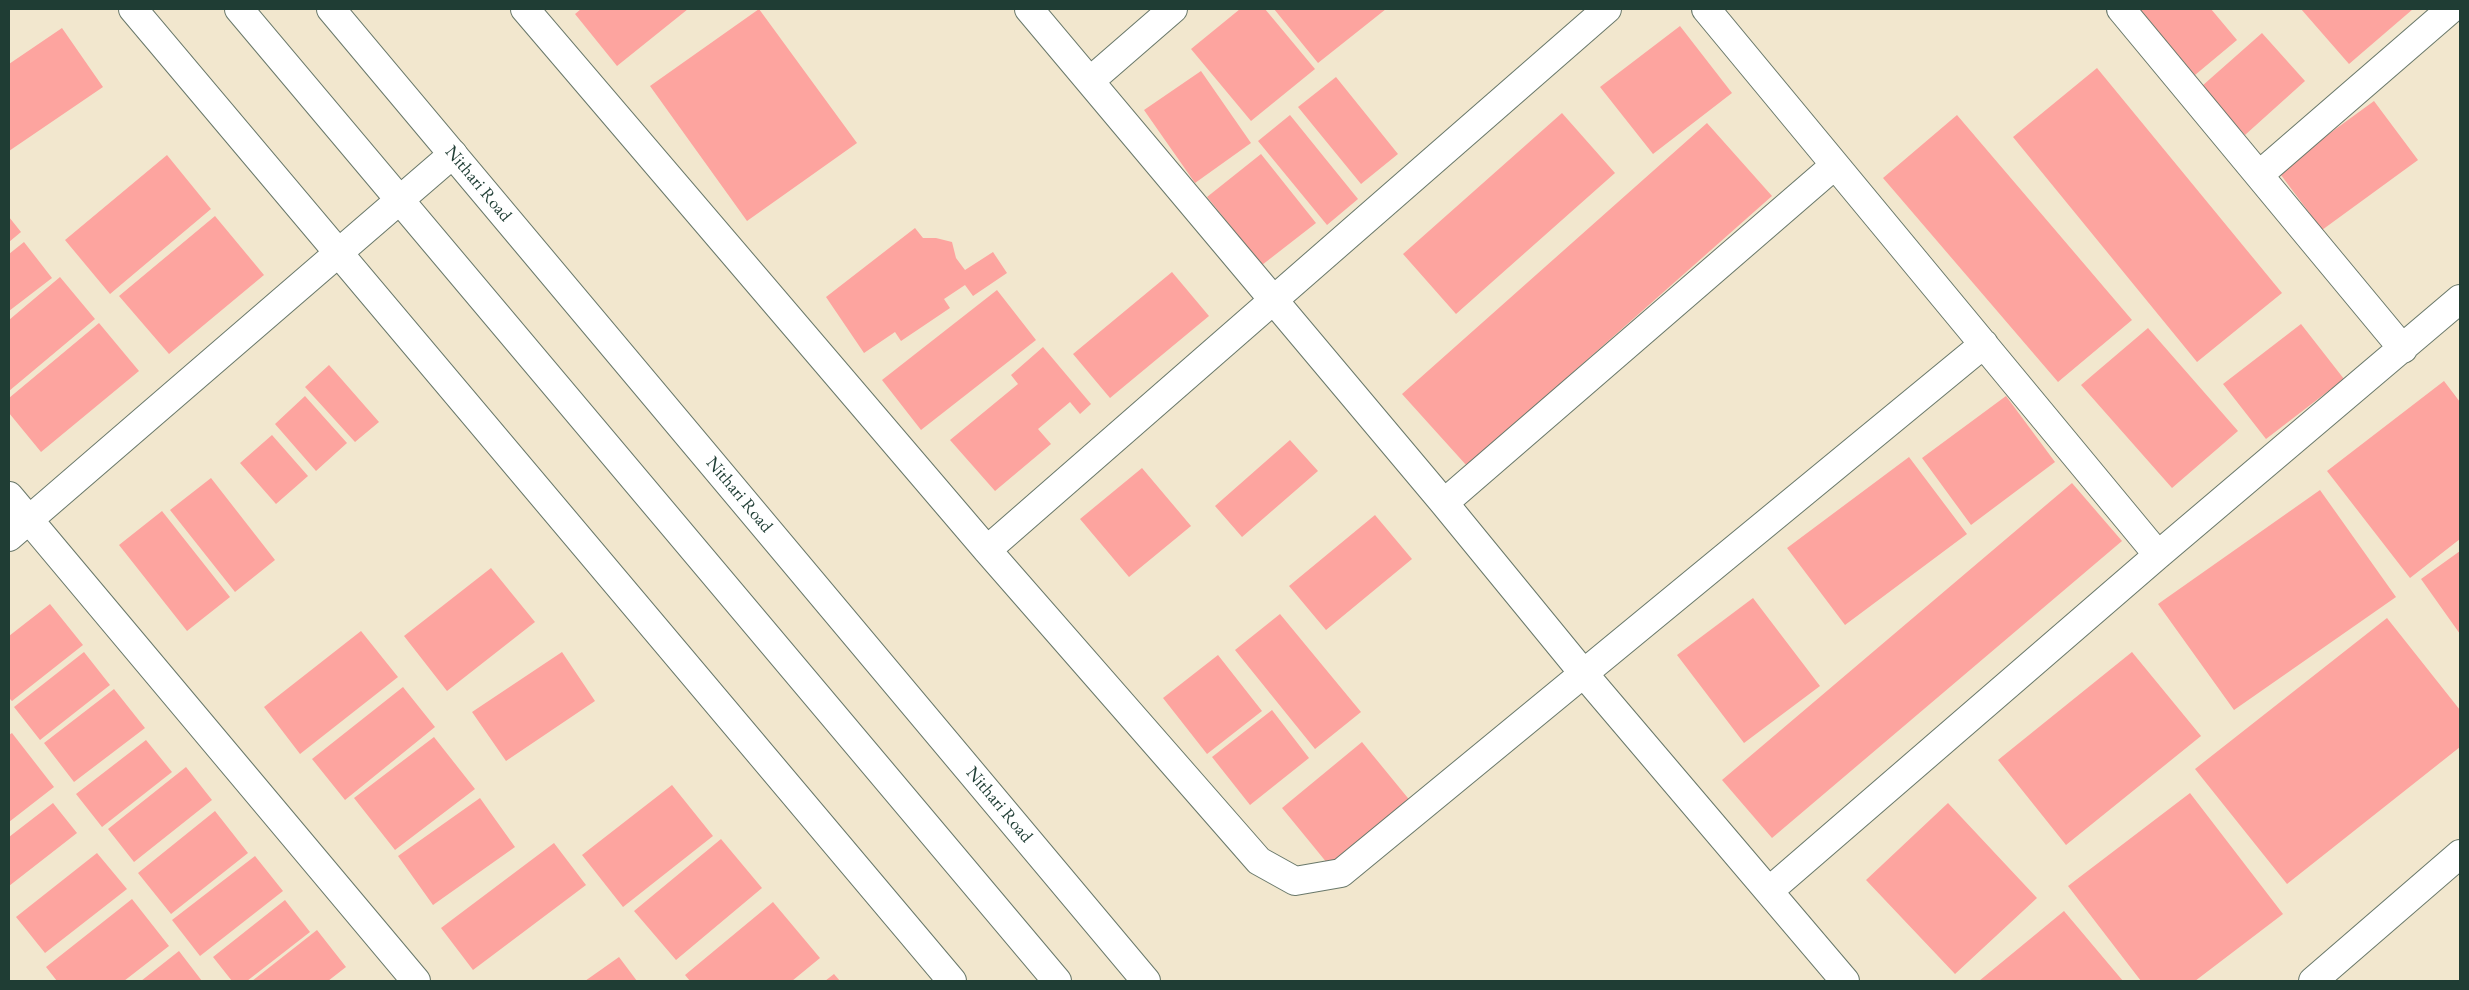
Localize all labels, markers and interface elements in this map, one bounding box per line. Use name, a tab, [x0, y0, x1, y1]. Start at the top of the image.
street label: Nithari Road	[440, 142, 516, 226]
street label: Nithari Road	[701, 453, 777, 537]
street label: Nithari Road	[961, 763, 1037, 847]

